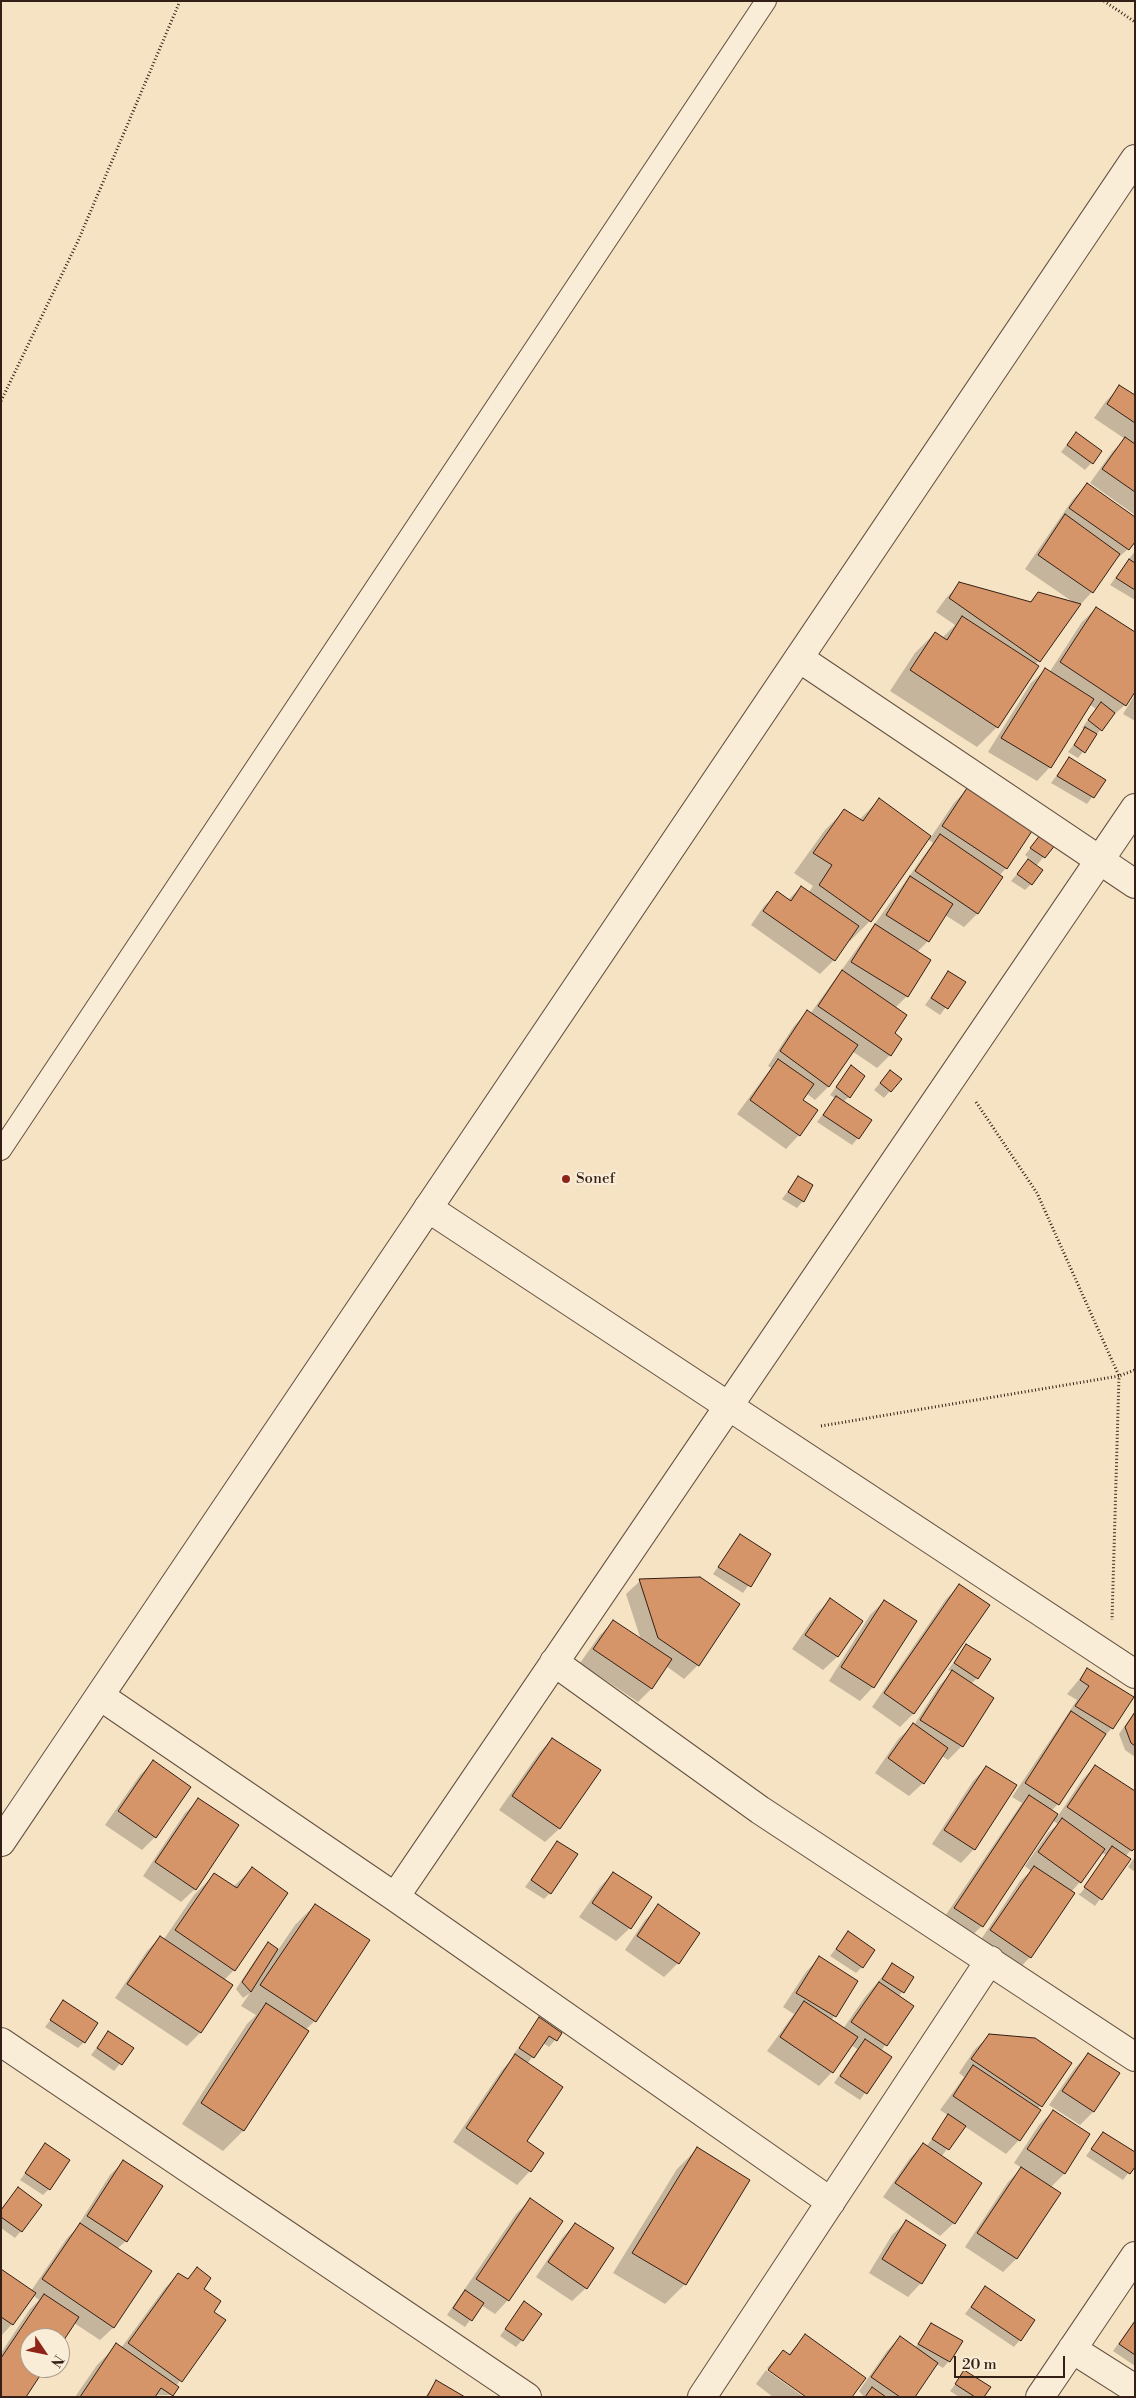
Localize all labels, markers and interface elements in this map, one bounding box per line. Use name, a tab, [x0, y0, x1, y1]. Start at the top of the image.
place label: Sonef	[576, 1170, 615, 1188]
marker: Sonef	[560, 1173, 572, 1185]
north arrow	[20, 2328, 70, 2378]
scale bar	[956, 2346, 1067, 2378]
text: N	[46, 2351, 67, 2370]
text: 20 m	[962, 2355, 997, 2374]

